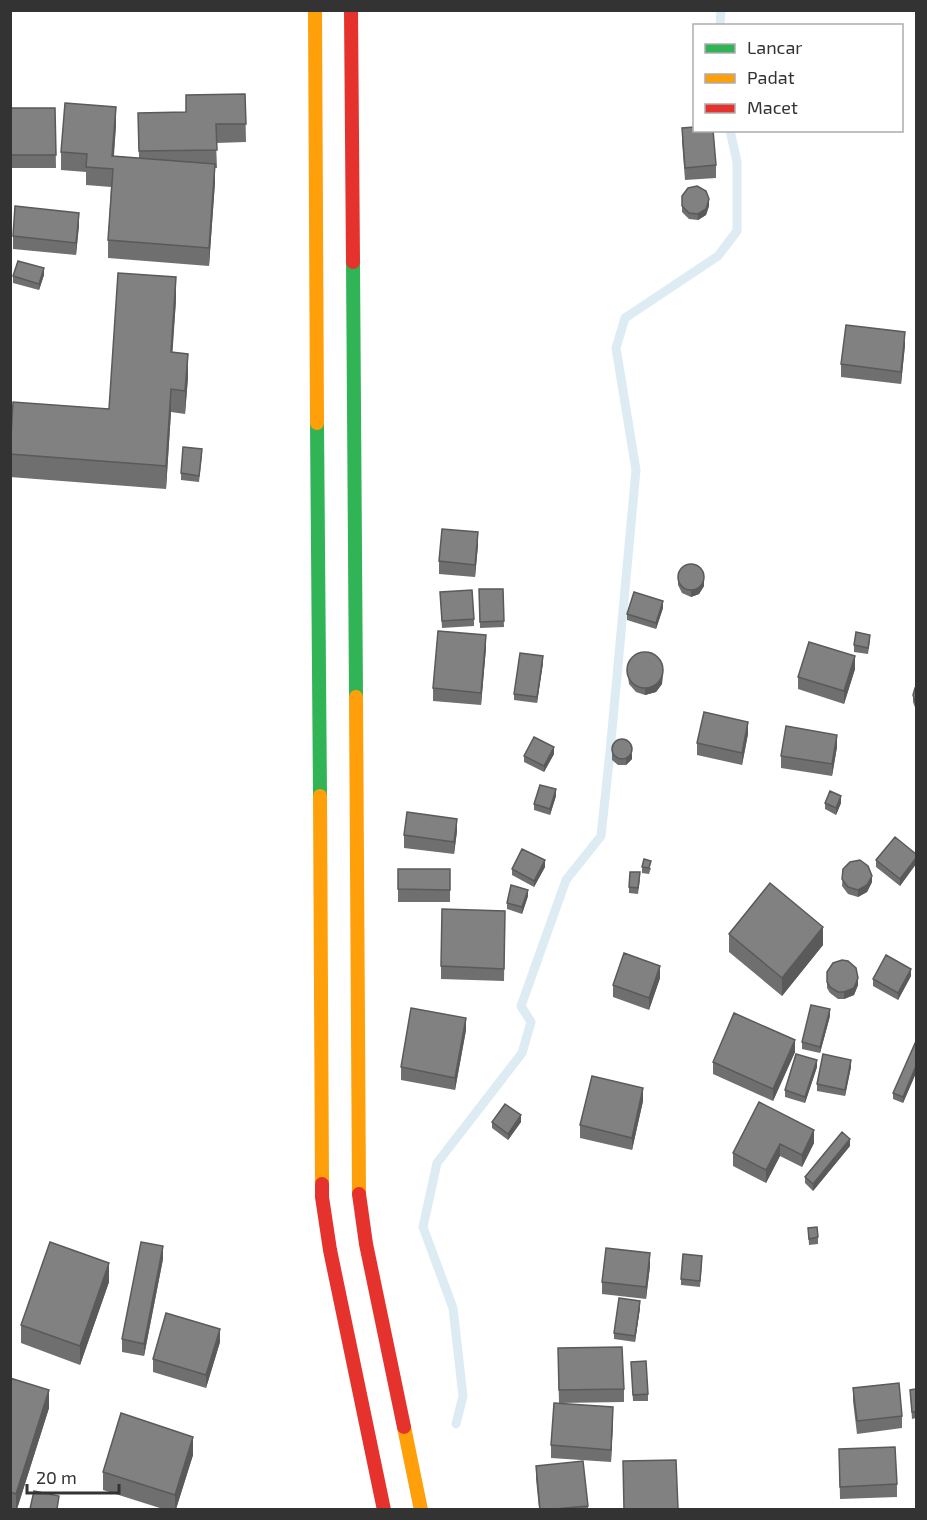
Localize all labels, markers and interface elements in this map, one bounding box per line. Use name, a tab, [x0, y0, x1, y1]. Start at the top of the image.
legend	[693, 24, 903, 132]
text: Lancar	[747, 36, 803, 58]
text: Padat	[747, 66, 795, 88]
text: Macet	[747, 96, 798, 118]
scale bar	[27, 1457, 118, 1495]
text: 20 m	[36, 1466, 77, 1488]

